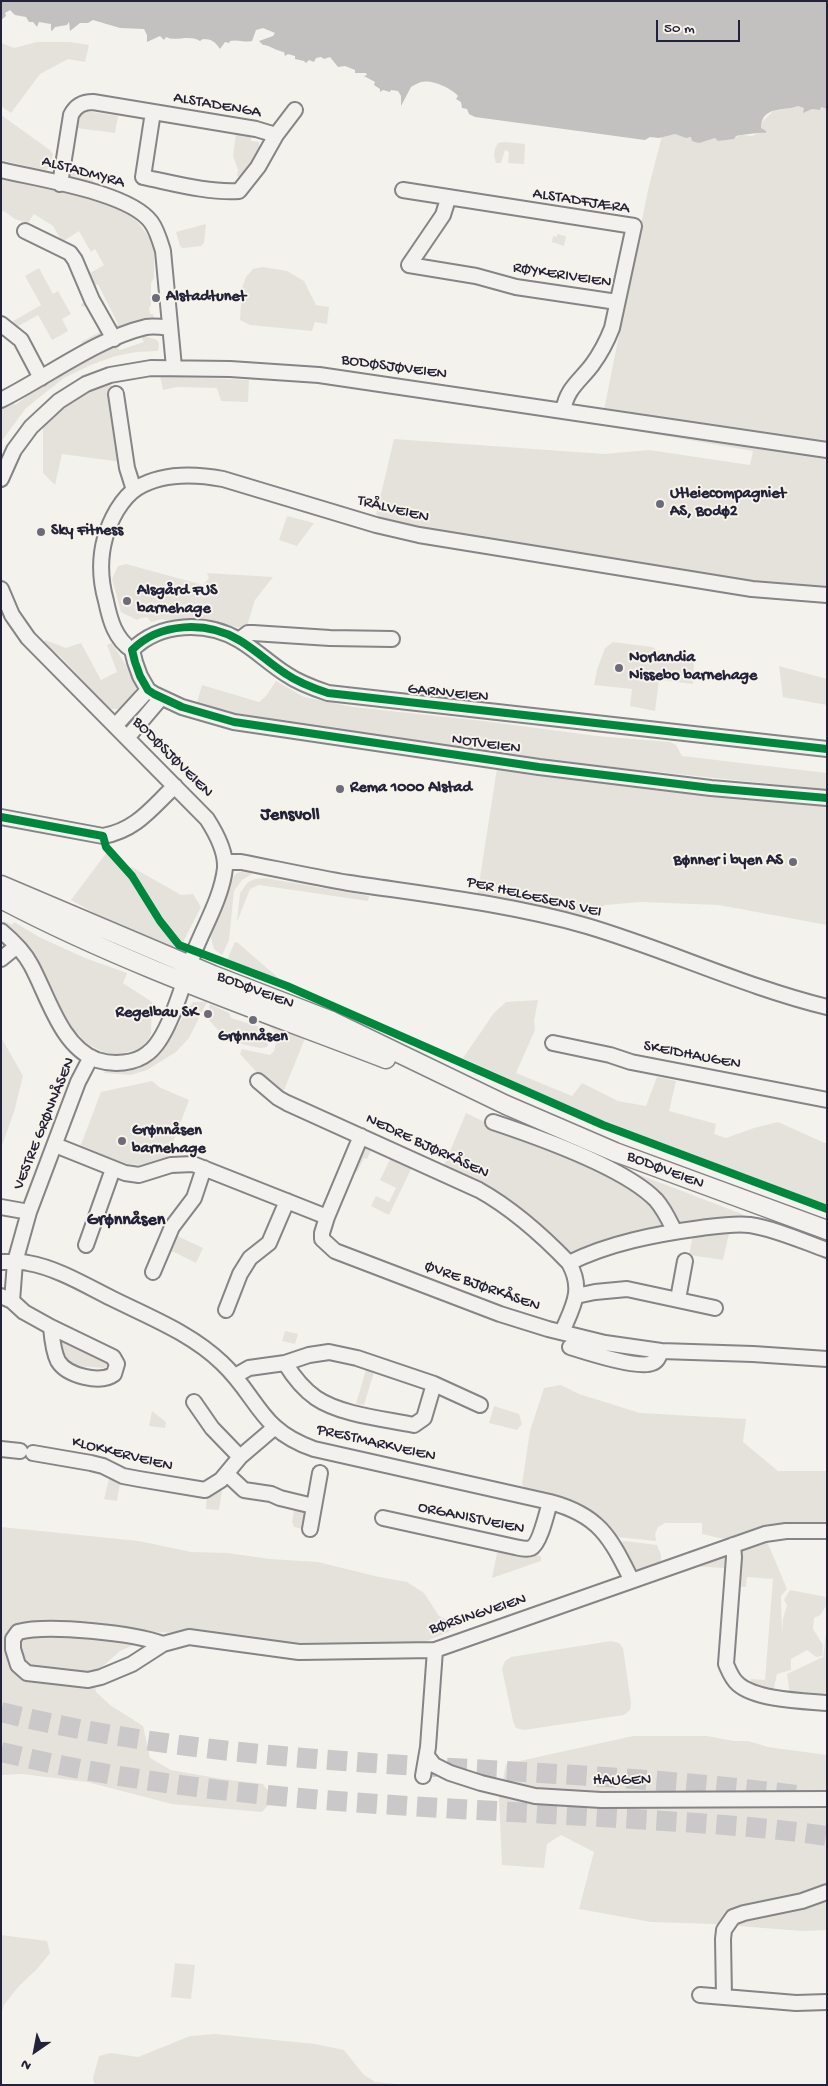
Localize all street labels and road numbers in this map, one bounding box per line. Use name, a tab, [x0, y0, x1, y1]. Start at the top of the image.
street label: ALSTADENGA	[172, 89, 262, 123]
street label: ALSTADMYRA	[39, 153, 127, 193]
street label: ALSTADFJÆRA	[531, 185, 631, 219]
street label: RØYKERIVEIEN	[511, 259, 613, 293]
street label: BODØSJØVEIEN	[340, 351, 448, 385]
street label: TRÅLVEIEN	[355, 492, 431, 528]
street label: GARNVEIEN	[406, 680, 490, 708]
street label: BODØSJØVEIEN	[128, 714, 216, 802]
street label: NOTVEIEN	[450, 731, 522, 759]
street label: PER HELGESENS VEI	[465, 873, 603, 923]
street label: BODØVEIEN	[214, 968, 296, 1014]
street label: SKEIDHAUGEN	[642, 1037, 742, 1075]
street label: VESTRE GRØNNÅSEN	[10, 1055, 80, 1193]
street label: NEDRE BJØRKÅSEN	[362, 1110, 492, 1184]
street label: BODØVEIEN	[624, 1148, 706, 1194]
street label: ØVRE BJØRKÅSEN	[422, 1257, 542, 1317]
street label: PRESTMARKVEIEN	[315, 1421, 437, 1467]
street label: KLOKKERVEIEN	[70, 1433, 174, 1477]
street label: ORGANISTVEIEN	[416, 1498, 526, 1540]
street label: BØRSINGVEIEN	[427, 1590, 529, 1640]
street label: HAUGEN	[593, 1772, 651, 1792]

